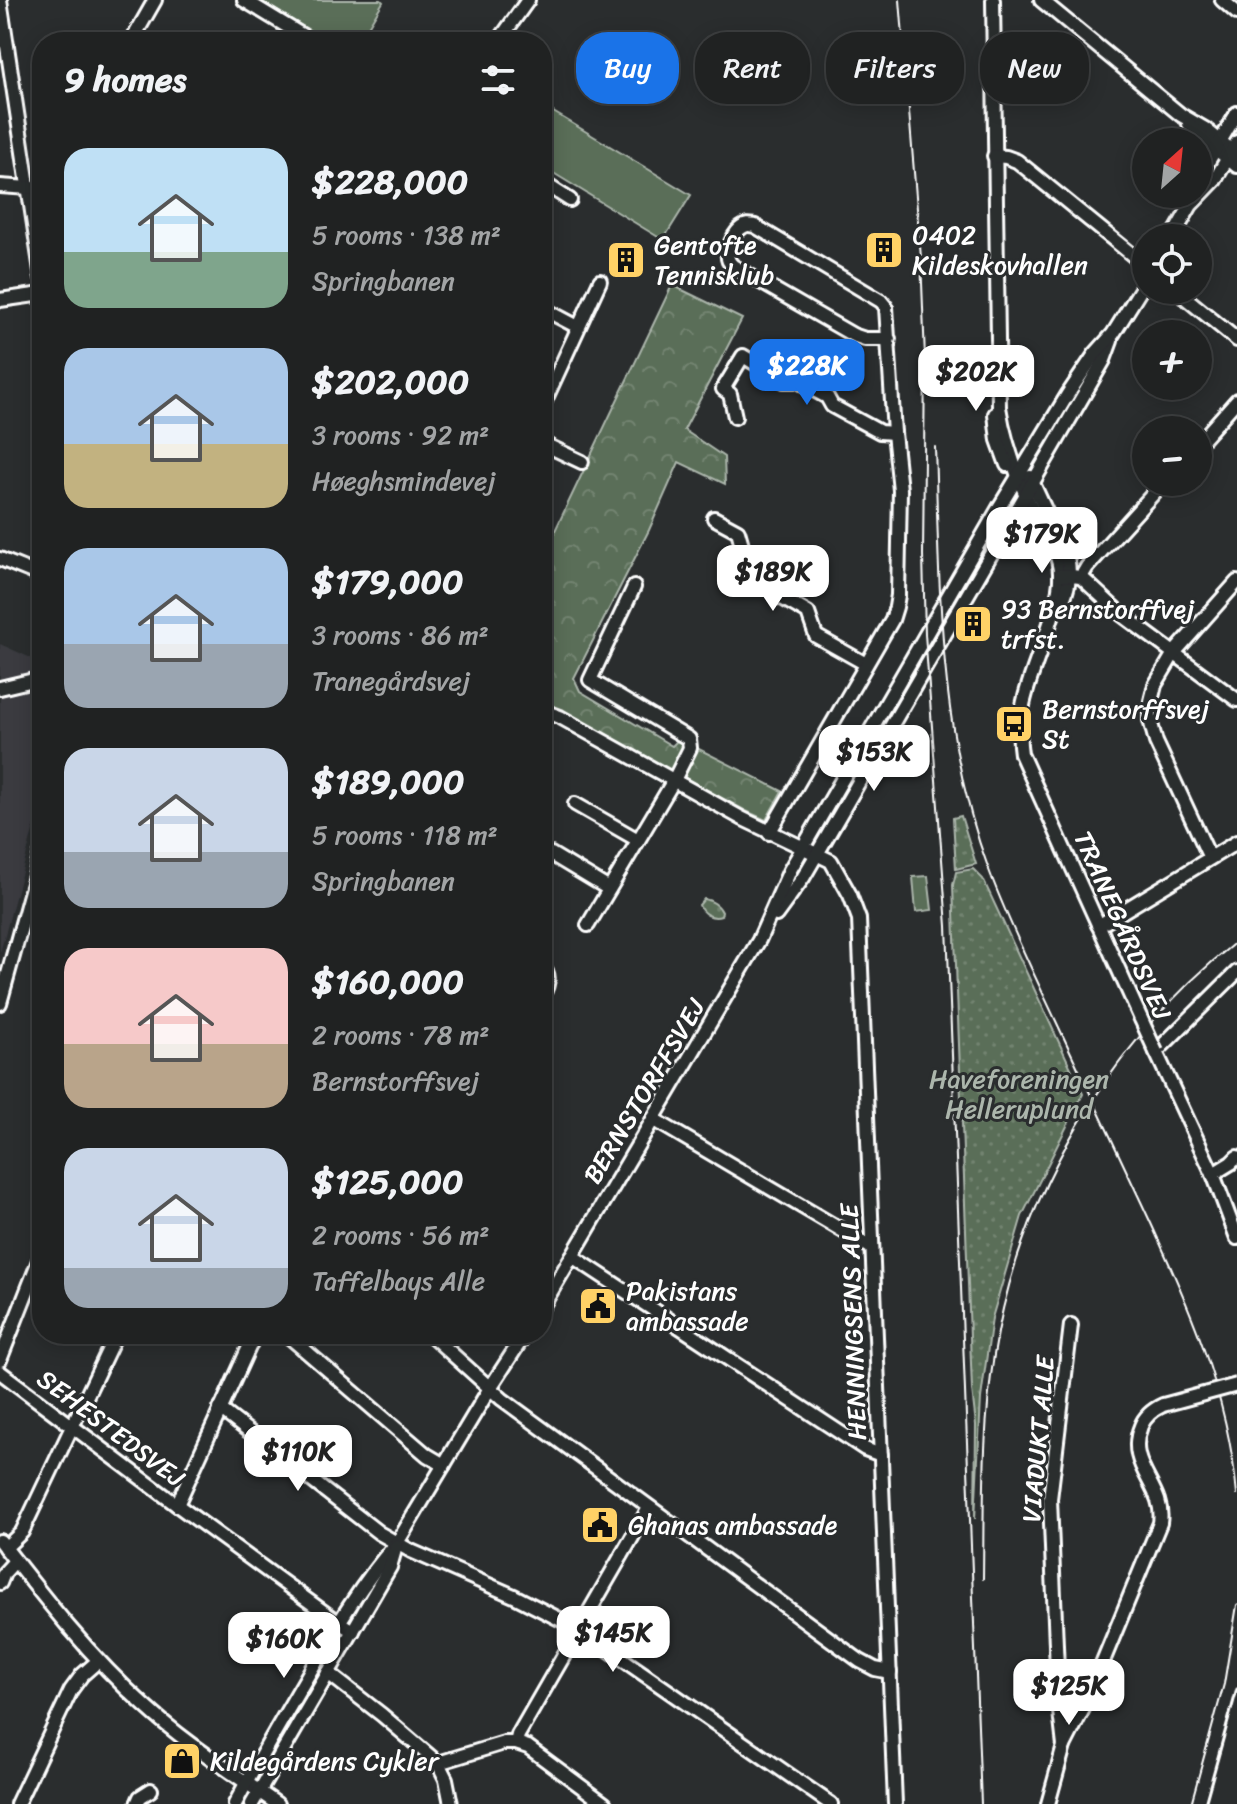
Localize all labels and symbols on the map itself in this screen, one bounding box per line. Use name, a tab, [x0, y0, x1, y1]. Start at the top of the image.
north arrow	[1132, 128, 1212, 208]
place label: 0402 Kildeskovhallen	[912, 212, 1088, 288]
place label: Gentofte Tennisklub	[654, 222, 774, 298]
building icon: 0402 Kildeskovhallen	[863, 229, 905, 271]
building icon: Gentofte Tennisklub	[605, 239, 647, 281]
pin: $228K	[751, 339, 863, 407]
pin: $202K	[920, 345, 1032, 413]
pin: $179K	[986, 507, 1098, 575]
pin: $189K	[717, 545, 829, 613]
place label: 93 Bernstorffvej trfst.	[1001, 586, 1195, 662]
building icon: 93 Bernstorffvej trfst.	[952, 603, 994, 645]
place label: Bernstorffsvej St	[1042, 686, 1210, 762]
bus stop icon: Bernstorffsvej St	[993, 703, 1035, 745]
pin: $153K	[818, 725, 930, 793]
street label: TRANEGÅRDSVEJ	[1061, 823, 1186, 1028]
street label: BERNSTORFFSVEJ	[570, 988, 718, 1193]
park label: Haveforeningen Helleruplund	[929, 1056, 1109, 1132]
street label: HENNINGSENS ALLE	[826, 1201, 880, 1441]
place label: Pakistans ambassade	[626, 1268, 749, 1344]
public building icon: Pakistans ambassade	[577, 1285, 619, 1327]
street label: VIADUKT ALLE	[1008, 1352, 1068, 1524]
street label: SEHESTEDSVEJ	[27, 1357, 196, 1500]
pin: $110K	[242, 1425, 354, 1493]
place label: Ghanas ambassade	[628, 1502, 838, 1548]
public building icon: Ghanas ambassade	[579, 1504, 621, 1546]
pin: $145K	[557, 1606, 669, 1674]
pin: $160K	[228, 1612, 340, 1680]
pin: $125K	[1013, 1659, 1125, 1727]
place label: Kildegårdens Cykler	[210, 1738, 440, 1784]
shop icon: Kildegårdens Cykler	[161, 1740, 203, 1782]

